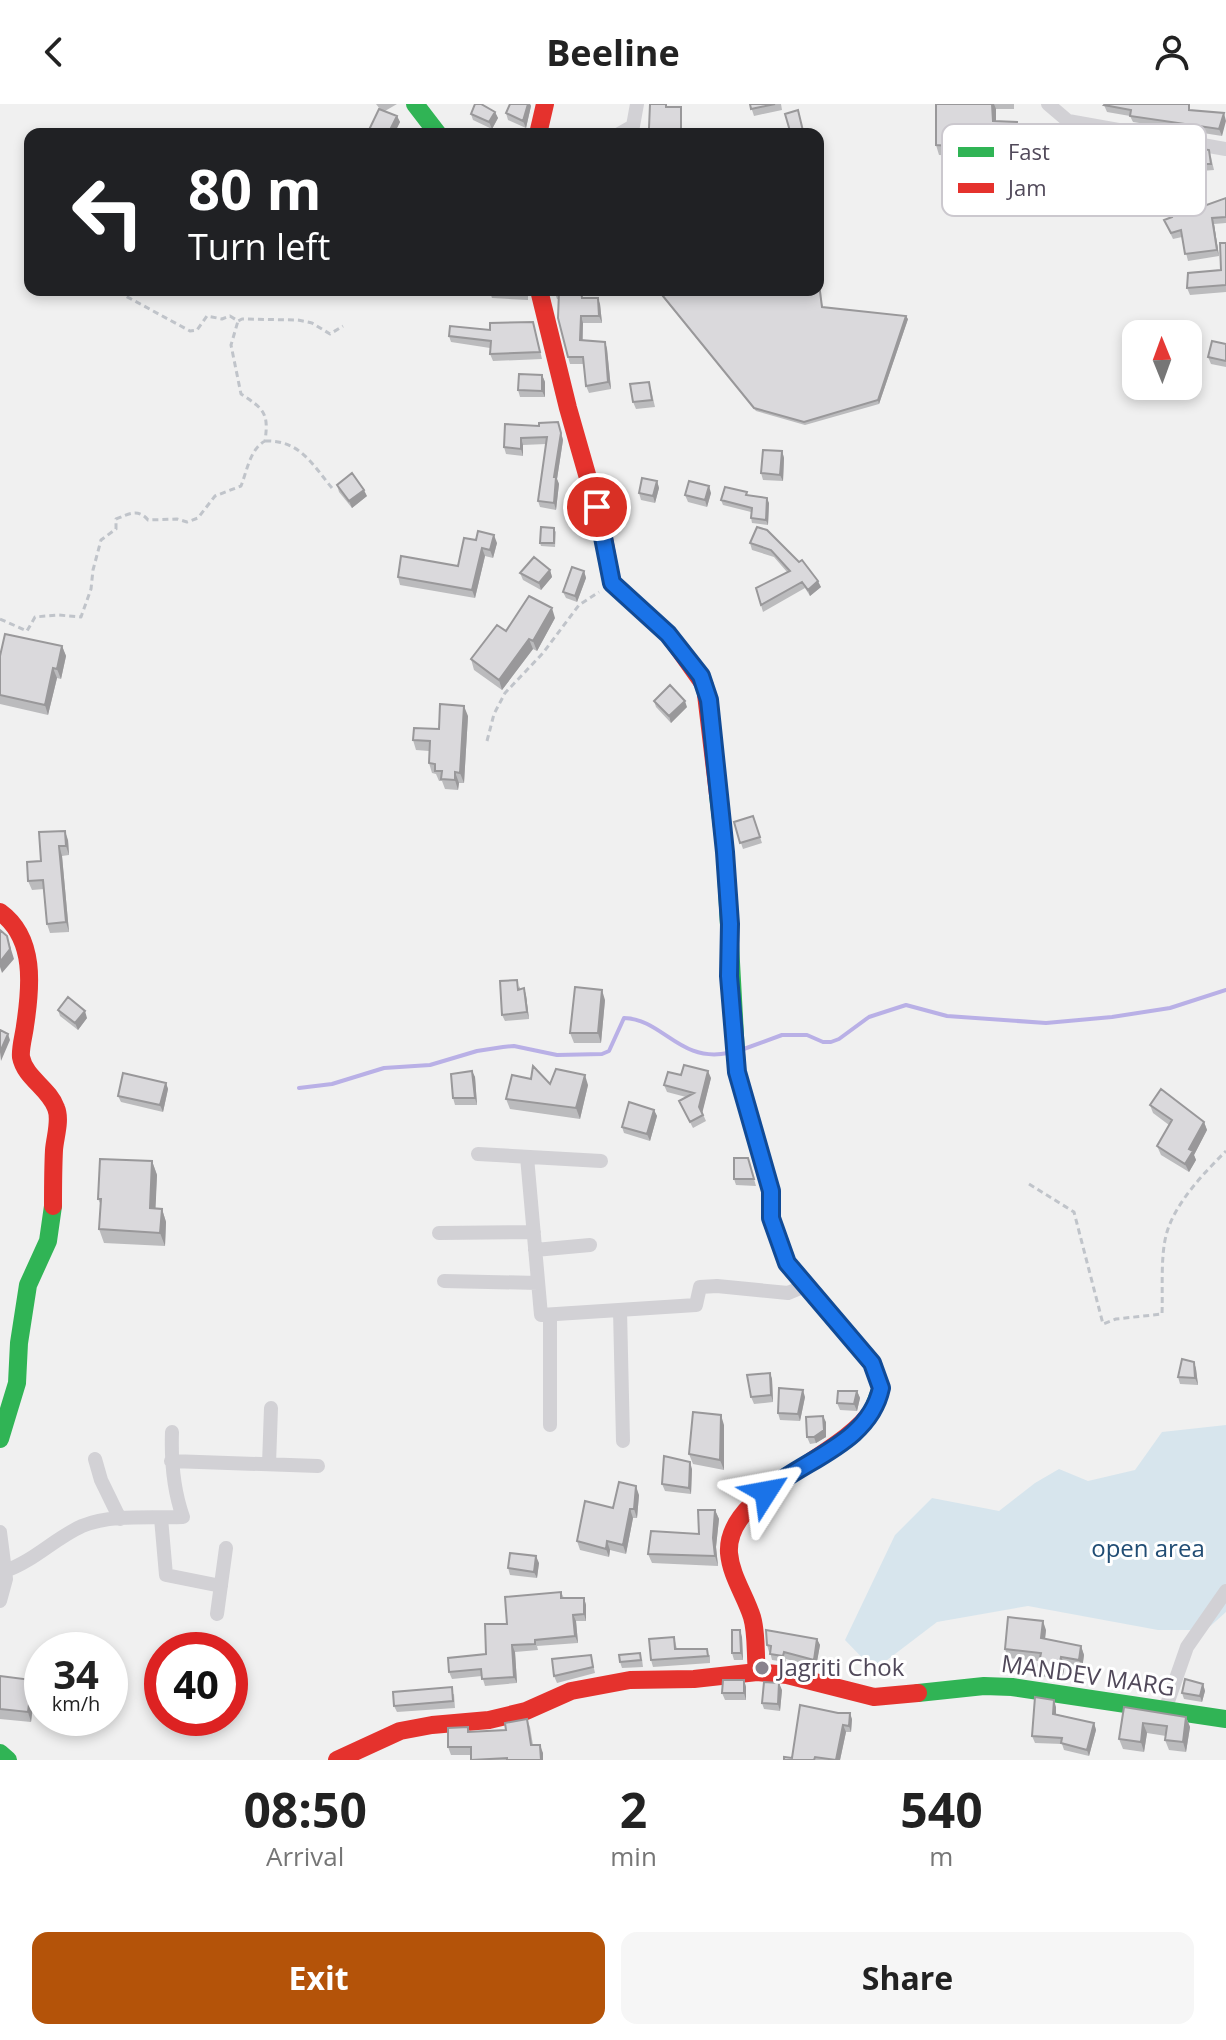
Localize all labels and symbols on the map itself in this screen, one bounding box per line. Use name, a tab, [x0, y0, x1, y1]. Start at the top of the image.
legend	[942, 124, 1206, 216]
text: Fast	[1008, 136, 1050, 166]
text: Jam	[1006, 172, 1047, 202]
north arrow	[1122, 320, 1202, 400]
pin	[563, 473, 631, 541]
position arrow	[724, 1450, 808, 1534]
park label: open area	[1091, 1531, 1205, 1564]
speed limit sign: 40	[144, 1632, 248, 1736]
street label: MANDEV MARG	[999, 1646, 1177, 1703]
place label: Jagriti Chok	[776, 1650, 905, 1683]
marker: Jagriti Chok	[753, 1659, 771, 1677]

